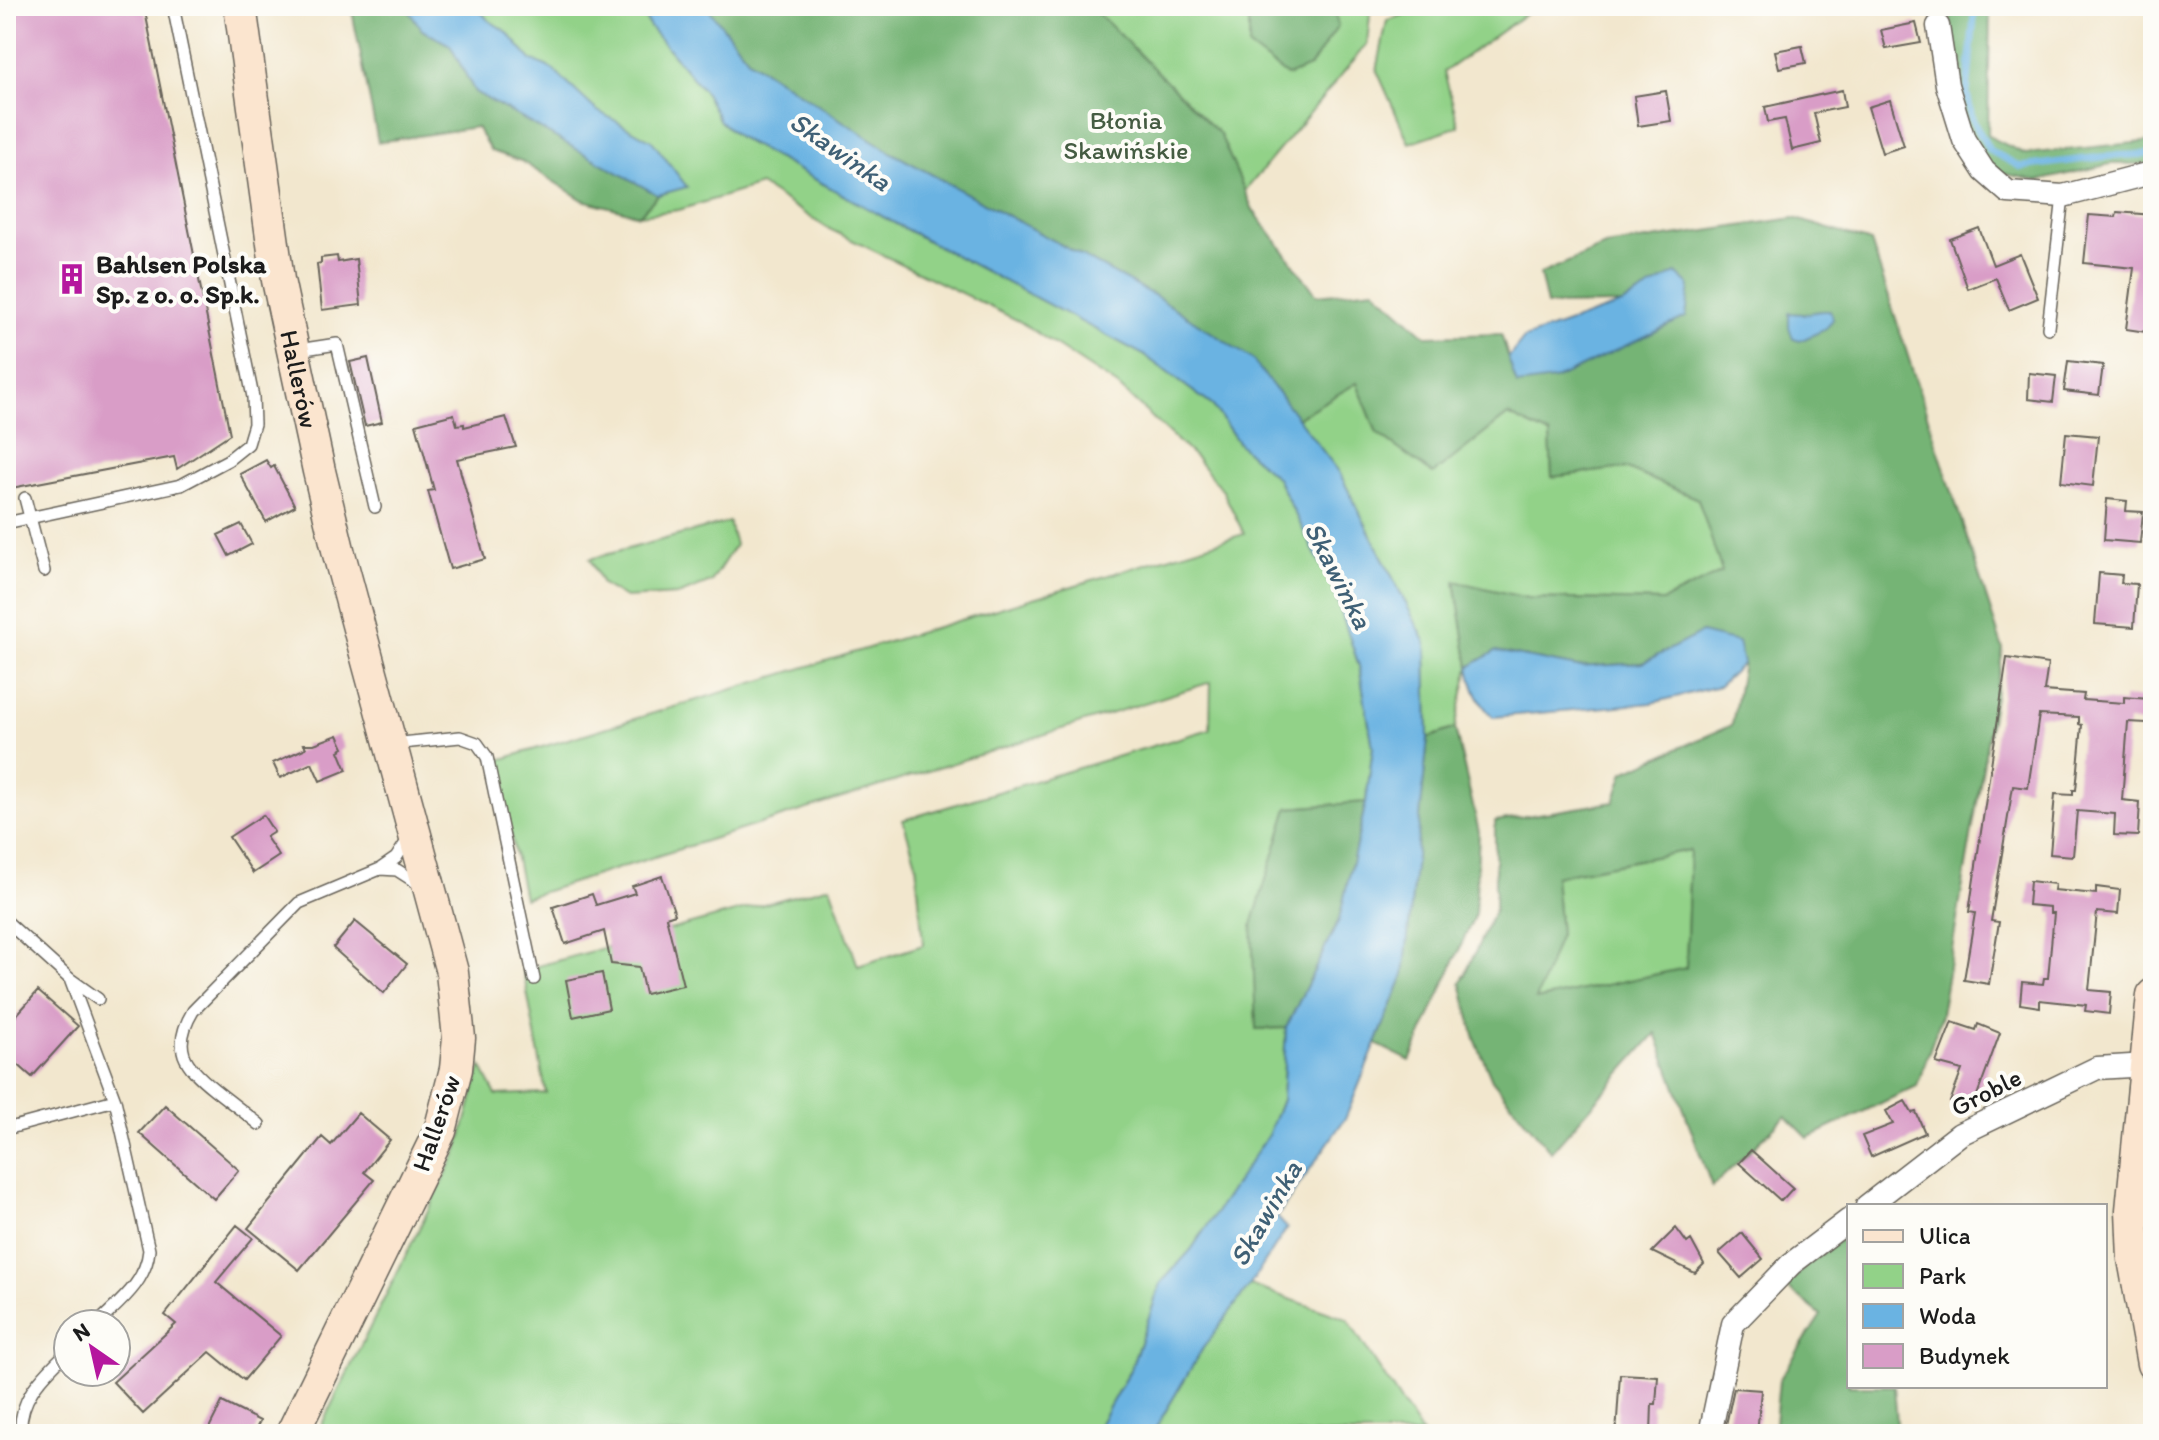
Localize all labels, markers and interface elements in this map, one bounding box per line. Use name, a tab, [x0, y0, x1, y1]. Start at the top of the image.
water label: Skawinka	[784, 104, 899, 198]
park label: Błonia Skawińskie	[1064, 104, 1188, 166]
place label: Bahlsen Polska Sp. z o. o. Sp.k.	[96, 248, 267, 310]
building icon: Bahlsen Polska Sp. z o. o. Sp.k.	[55, 262, 89, 296]
street label: Hallerów	[273, 327, 325, 431]
water label: Skawinka	[1298, 516, 1381, 635]
street label: Groble	[1945, 1061, 2027, 1123]
street label: Hallerów	[405, 1071, 467, 1175]
water label: Skawinka	[1221, 1154, 1309, 1272]
legend	[1847, 1204, 2107, 1388]
text: Ulica	[1919, 1221, 1971, 1250]
text: Park	[1919, 1261, 1966, 1290]
text: Woda	[1919, 1301, 1976, 1330]
north arrow	[52, 1308, 132, 1388]
text: N	[67, 1316, 95, 1347]
text: Budynek	[1919, 1341, 2010, 1370]

